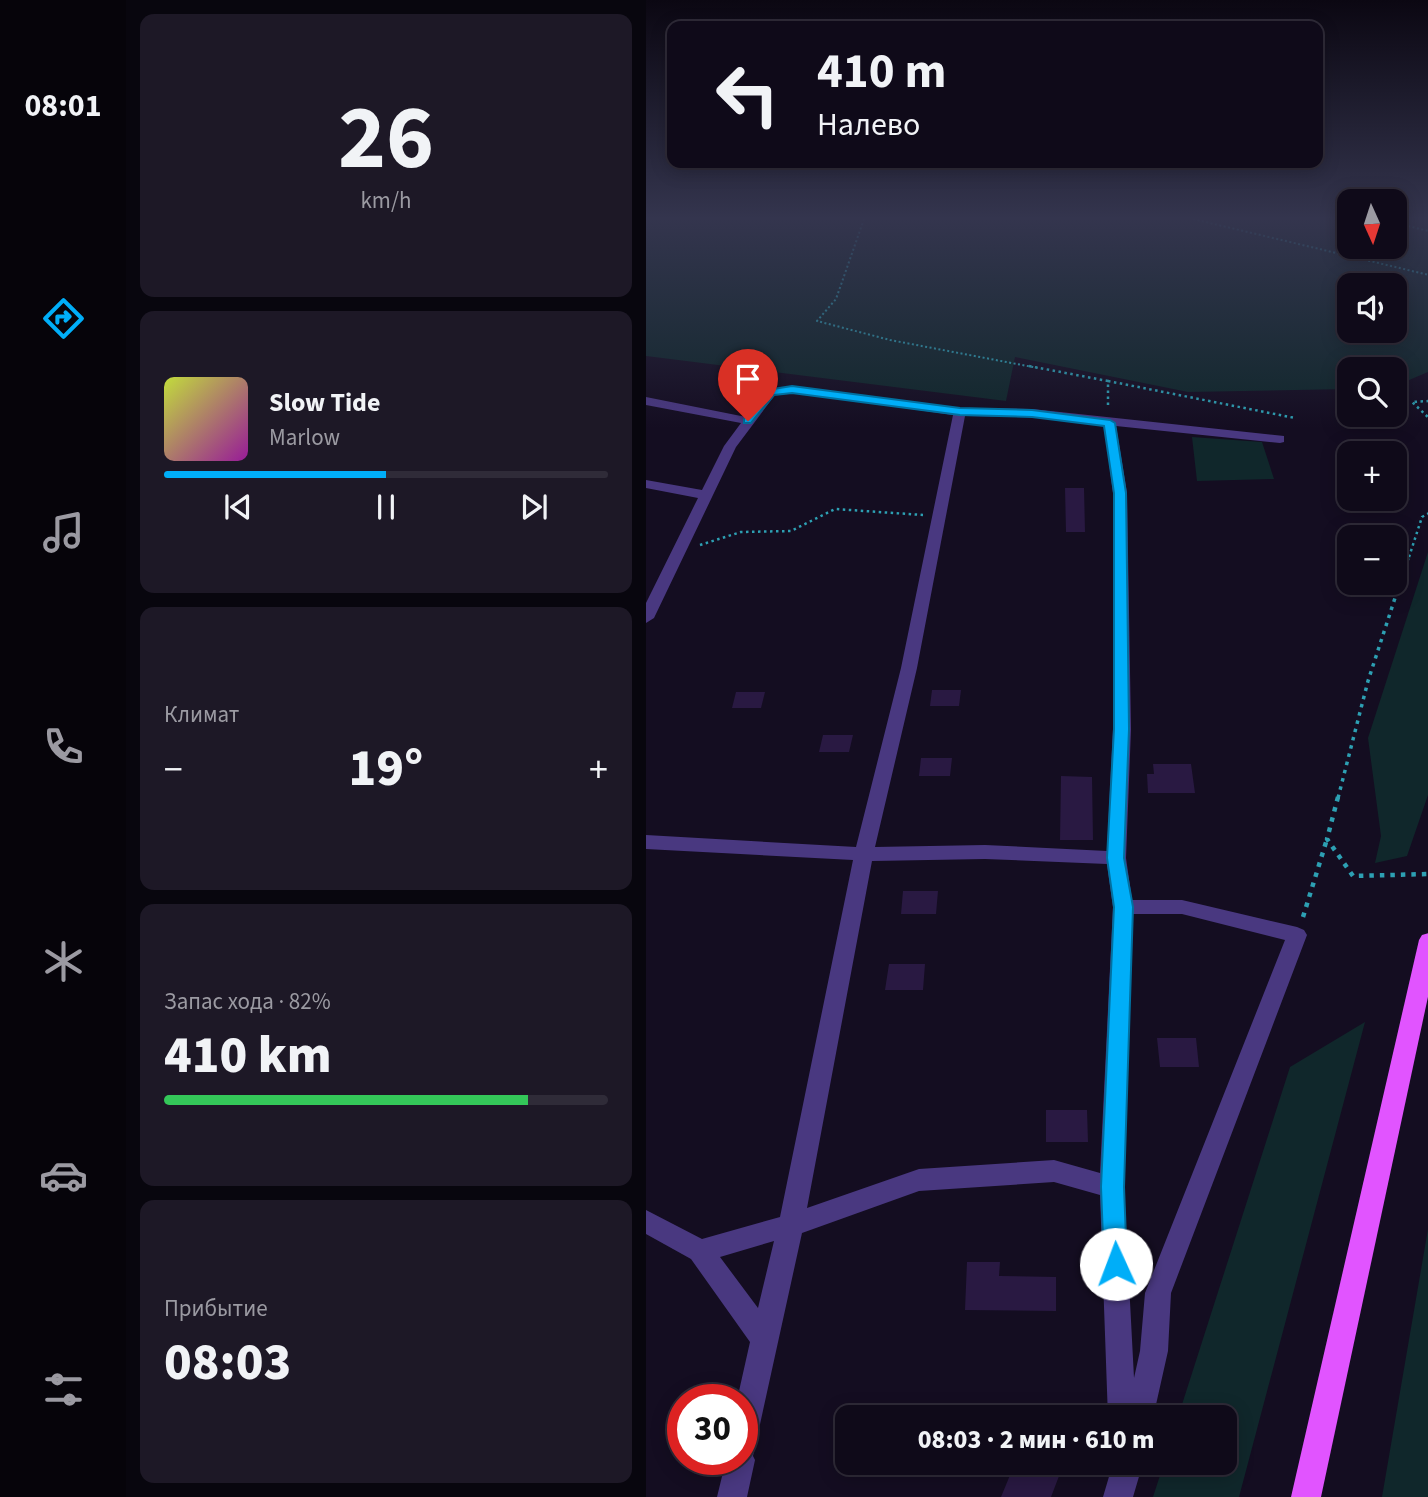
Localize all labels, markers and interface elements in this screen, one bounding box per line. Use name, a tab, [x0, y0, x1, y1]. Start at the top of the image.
text: 410 m	[817, 37, 946, 107]
icon: left	[702, 49, 793, 140]
text: 26	[338, 74, 434, 203]
text: 08:01	[24, 83, 102, 129]
text: Налево	[817, 102, 920, 148]
text: km/h	[360, 184, 412, 217]
north arrow	[1337, 189, 1407, 259]
map controls	[1337, 189, 1407, 595]
button: sound	[1337, 273, 1407, 343]
icon: directions	[39, 294, 88, 343]
pin	[718, 349, 778, 421]
button: search	[1337, 357, 1407, 427]
icon: arrive	[729, 360, 767, 398]
text: Slow Tide	[269, 384, 380, 421]
text: Marlow	[269, 421, 340, 454]
button: +	[1337, 441, 1407, 511]
icon: previous	[219, 488, 257, 526]
icon: pause	[367, 488, 405, 526]
icon: next	[515, 488, 553, 526]
icon: music	[39, 508, 88, 557]
button: −	[1337, 525, 1407, 595]
text: Климат	[164, 698, 239, 731]
icon: phone	[39, 722, 88, 771]
text: 19°	[349, 732, 423, 806]
text: −	[164, 743, 183, 797]
text: +	[589, 743, 608, 797]
icon: climate	[39, 937, 88, 986]
text: Запас хода · 82%	[164, 985, 331, 1018]
text: 410 km	[164, 1019, 332, 1093]
icon: car	[39, 1151, 88, 1200]
position arrow	[1079, 1227, 1153, 1301]
text: Прибытие	[164, 1292, 268, 1325]
text: 08:03	[164, 1326, 291, 1400]
icon: filters	[39, 1365, 88, 1414]
speed limit sign: 30	[667, 1384, 758, 1475]
text: 08:03 · 2 мин · 610 m	[918, 1421, 1154, 1458]

